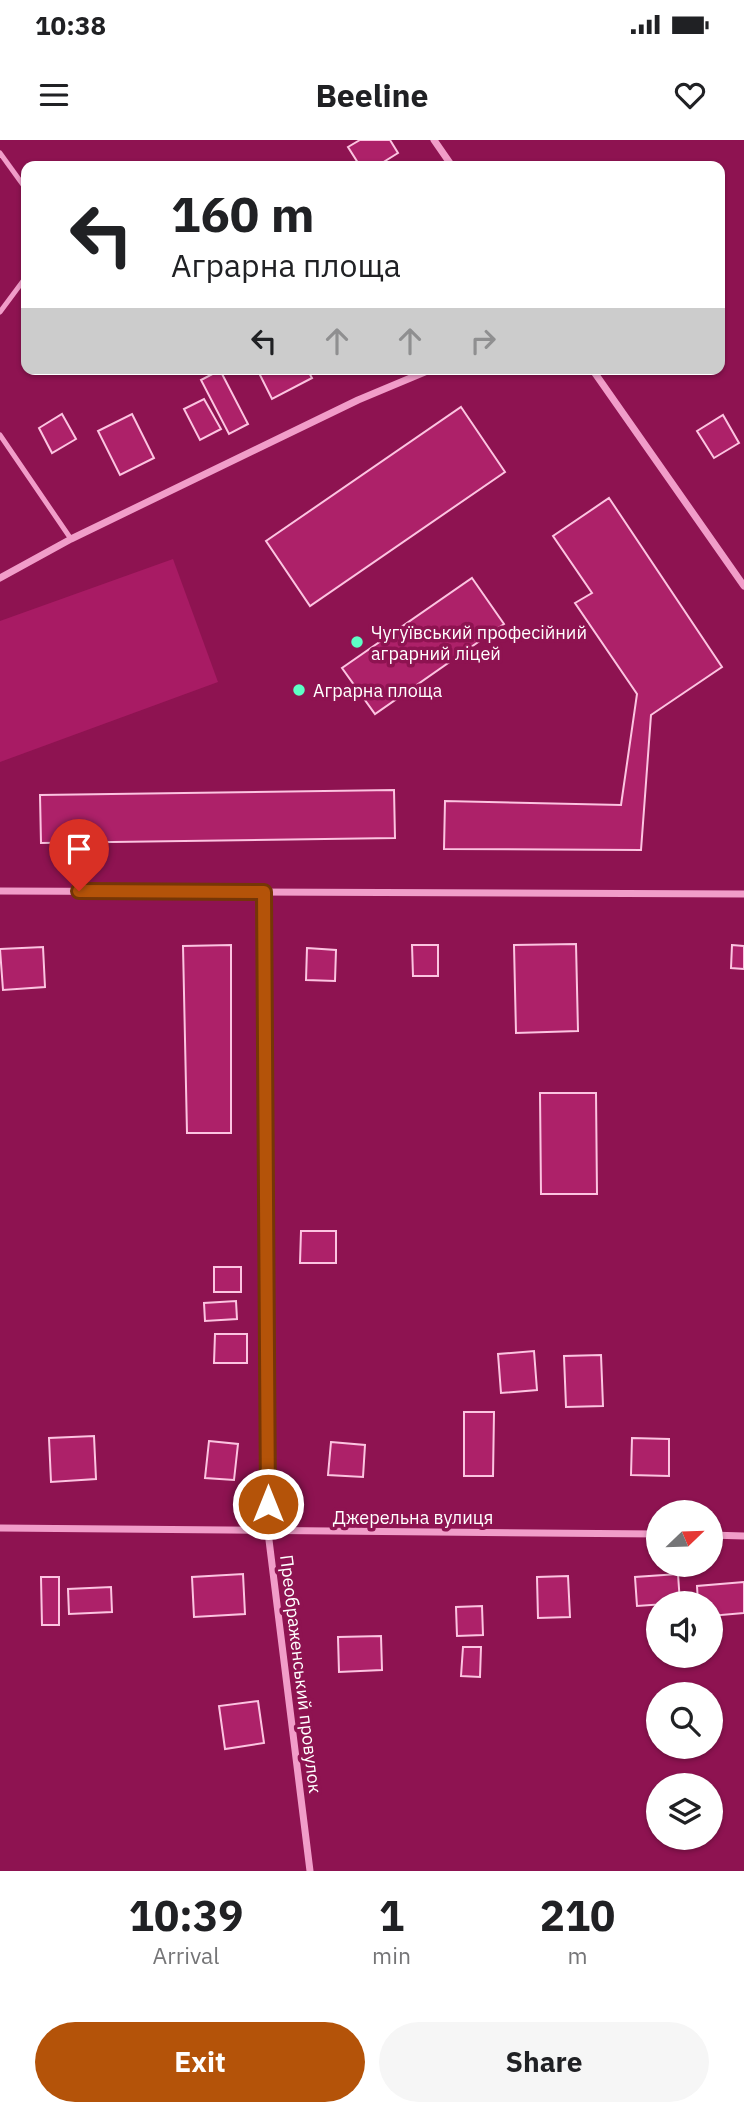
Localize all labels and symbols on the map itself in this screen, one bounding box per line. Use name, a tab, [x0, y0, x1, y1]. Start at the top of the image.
place label: Чугуївський професійний аграрний ліцей	[371, 621, 587, 665]
marker: Чугуївський професійний аграрний ліцей	[349, 634, 365, 650]
place label: Аграрна площа	[313, 679, 443, 702]
marker: Аграрна площа	[291, 682, 307, 698]
pin	[49, 819, 109, 891]
position arrow	[231, 1467, 305, 1541]
north arrow	[646, 1500, 723, 1577]
street label: Джерельна вулиця	[333, 1506, 493, 1529]
street label: Преображенський провулок	[275, 1553, 327, 1795]

